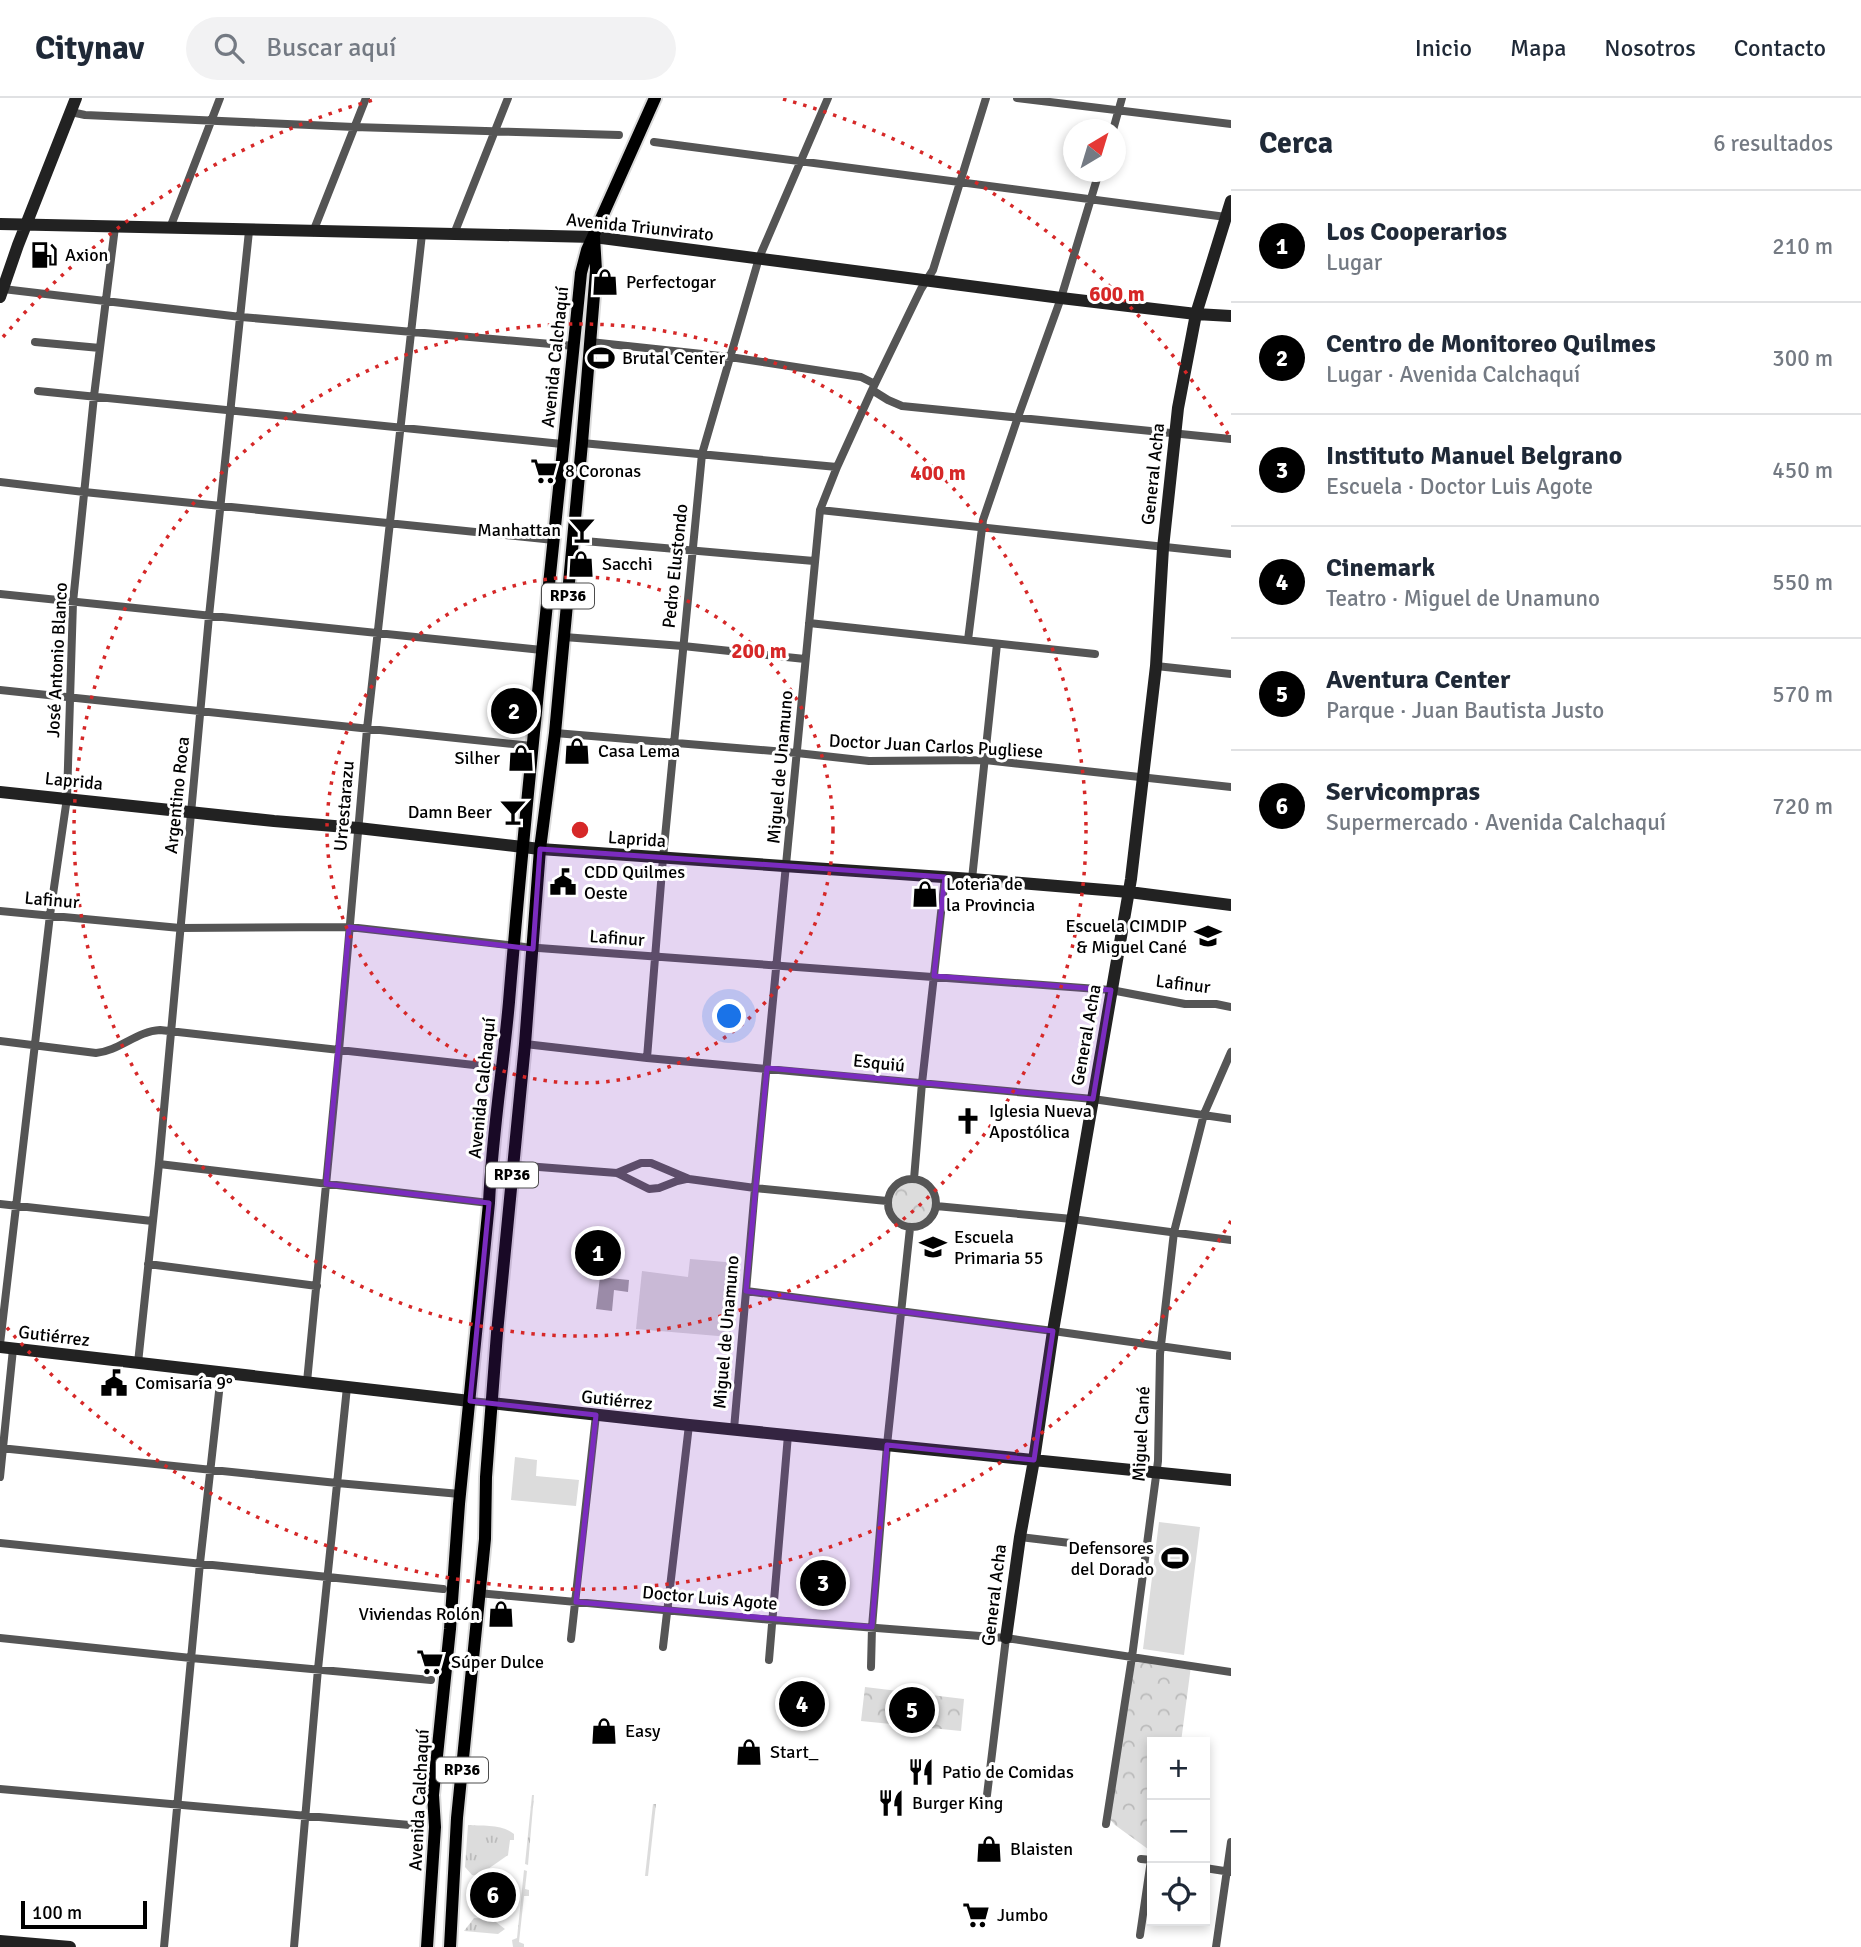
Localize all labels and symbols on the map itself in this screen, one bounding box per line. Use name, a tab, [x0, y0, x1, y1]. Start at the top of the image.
north arrow	[1063, 119, 1126, 182]
street label: Avenida Triunvirato	[565, 208, 715, 246]
fuel station icon: Axion	[29, 240, 59, 270]
place label: Axion	[65, 244, 108, 266]
shop icon: Perfectogar	[590, 267, 620, 297]
place label: Perfectogar	[626, 271, 716, 293]
text: 600 m	[1089, 281, 1145, 307]
street label: Avenida Calchaquí	[537, 285, 573, 429]
sports icon: Brutal Center	[586, 343, 616, 373]
place label: Brutal Center	[622, 347, 725, 369]
street label: General Acha	[1137, 422, 1169, 526]
supermarket icon: 8 Coronas	[529, 456, 559, 486]
place label: 8 Coronas	[565, 460, 641, 482]
text: 400 m	[910, 460, 966, 486]
street label: Pedro Elustondo	[658, 503, 692, 629]
bar icon: Manhattan	[567, 515, 597, 545]
place label: Manhattan	[477, 519, 561, 541]
shop icon: Sacchi	[566, 549, 596, 579]
place label: Sacchi	[602, 553, 653, 575]
street label: José Antonio Blanco	[42, 582, 72, 738]
road number: RP36	[542, 583, 594, 608]
text: 200 m	[731, 638, 787, 664]
pin: 2	[491, 685, 537, 737]
street label: Miguel de Unamuno	[762, 689, 798, 845]
street label: Doctor Juan Carlos Pugliese	[828, 729, 1044, 763]
street label: Argentino Roca	[160, 735, 194, 855]
shop icon: Casa Lema	[562, 736, 592, 766]
place label: Casa Lema	[598, 740, 680, 762]
shop icon: Silher	[506, 743, 536, 773]
place label: Silher	[454, 747, 500, 769]
street label: Urrestarazu	[329, 760, 359, 852]
street label: Laprida	[44, 767, 104, 795]
bar icon: Damn Beer	[498, 797, 528, 827]
place label: Damn Beer	[408, 801, 492, 823]
centre of rings	[568, 818, 592, 842]
street label: Laprida	[607, 826, 667, 852]
place label: CDD Quilmes Oeste	[584, 861, 685, 904]
public building icon: CDD Quilmes Oeste	[548, 867, 578, 897]
place label: Loteria de la Provincia	[946, 873, 1035, 916]
shop icon: Loteria de la Provincia	[910, 879, 940, 909]
street label: Lafinur	[24, 887, 81, 913]
place label: Escuela CIMDIP & Miguel Cané	[1065, 915, 1187, 958]
school or university icon: Escuela CIMDIP & Miguel Cané	[1193, 921, 1223, 951]
street label: Lafinur	[589, 925, 646, 951]
street label: Lafinur	[1154, 970, 1212, 998]
street label: General Acha	[1066, 983, 1106, 1087]
your location	[712, 999, 746, 1033]
street label: Avenida Calchaquí	[464, 1016, 500, 1160]
street label: Esquiú	[852, 1049, 906, 1077]
place label: Iglesia Nueva Apostólica	[989, 1100, 1092, 1143]
church icon: Iglesia Nueva Apostólica	[953, 1106, 983, 1136]
road number: RP36	[486, 1162, 538, 1188]
place label: Escuela Primaria 55	[954, 1226, 1044, 1269]
pin: 1	[575, 1227, 621, 1279]
school or university icon: Escuela Primaria 55	[918, 1232, 948, 1262]
street label: Miguel de Unamuno	[708, 1254, 744, 1410]
street label: Gutiérrez	[17, 1321, 91, 1351]
public building icon: Comisaría 9°	[99, 1368, 129, 1398]
place label: Comisaría 9°	[135, 1372, 233, 1394]
street label: Gutiérrez	[580, 1385, 654, 1415]
street label: Miguel Cané	[1128, 1386, 1154, 1482]
place label: Defensores del Dorado	[1068, 1537, 1154, 1580]
street label: General Acha	[977, 1543, 1011, 1647]
sports icon: Defensores del Dorado	[1160, 1543, 1190, 1573]
pin: 3	[800, 1557, 846, 1609]
street label: Doctor Luis Agote	[641, 1581, 779, 1615]
shop icon: Viviendas Rolón	[486, 1599, 516, 1629]
place label: Viviendas Rolón	[359, 1603, 480, 1625]
supermarket icon: Súper Dulce	[415, 1647, 445, 1677]
place label: Súper Dulce	[451, 1651, 544, 1673]
pin: 4	[779, 1678, 825, 1730]
pin: 5	[889, 1684, 935, 1736]
shop icon: Easy	[589, 1716, 619, 1746]
place label: Easy	[625, 1720, 661, 1742]
street label: Avenida Calchaquí	[404, 1729, 434, 1871]
shop icon: Start_	[734, 1737, 764, 1767]
place label: Start_	[770, 1741, 819, 1763]
restaurant icon: Patio de Comidas	[906, 1757, 936, 1787]
road number: RP36	[436, 1758, 488, 1782]
place label: Patio de Comidas	[942, 1761, 1074, 1783]
restaurant icon: Burger King	[876, 1788, 906, 1818]
place label: Burger King	[912, 1792, 1003, 1814]
shop icon: Blaisten	[974, 1834, 1004, 1864]
place label: Blaisten	[1010, 1838, 1073, 1860]
pin: 6	[470, 1869, 516, 1921]
scale bar	[21, 1898, 147, 1930]
supermarket icon: Jumbo	[961, 1900, 991, 1930]
place label: Jumbo	[997, 1904, 1048, 1926]

